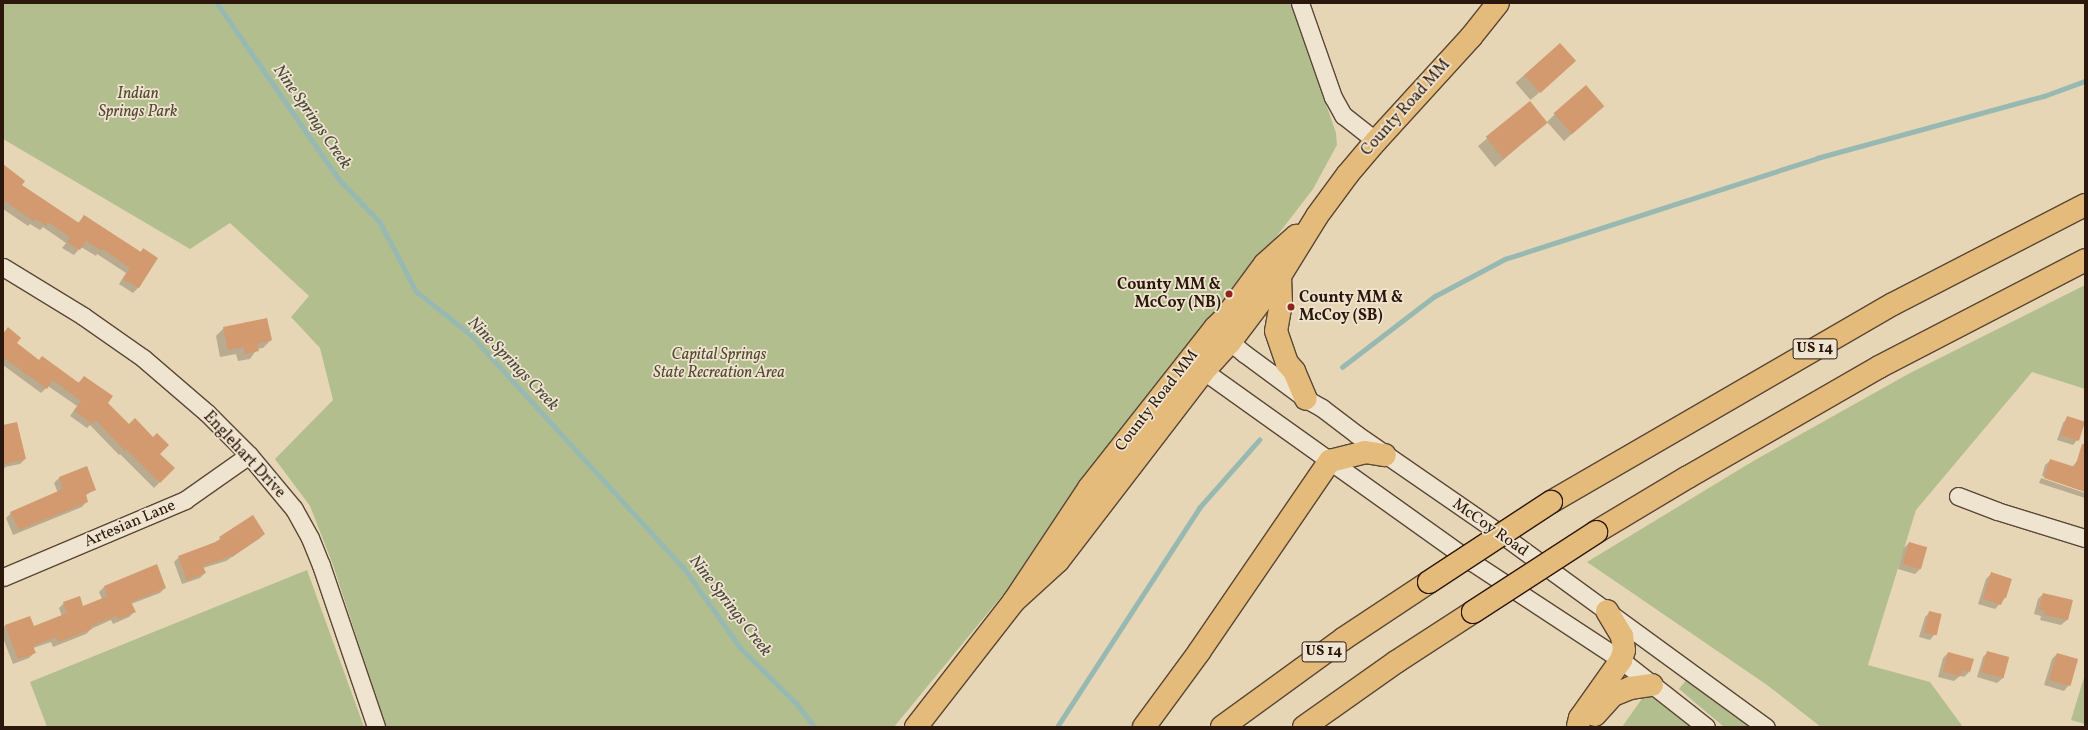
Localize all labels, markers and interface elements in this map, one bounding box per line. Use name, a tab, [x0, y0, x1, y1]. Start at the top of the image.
street label: County Road MM	[1357, 55, 1455, 161]
water label: Nine Springs Creek	[268, 61, 356, 173]
park label: Indian Springs Park	[99, 84, 177, 122]
place label: County MM & McCoy (NB)	[1117, 275, 1221, 313]
place label: County MM & McCoy (SB)	[1299, 288, 1403, 326]
marker: County MM & McCoy (NB)	[1224, 289, 1234, 299]
marker: County MM & McCoy (SB)	[1286, 302, 1296, 312]
water label: Nine Springs Creek	[463, 313, 563, 415]
road number: US 14	[1792, 336, 1838, 362]
park label: Capital Springs State Recreation Area	[653, 345, 785, 383]
street label: County Road MM	[1111, 346, 1203, 456]
street label: Englehart Drive	[199, 408, 289, 502]
street label: McCoy Road	[1448, 495, 1532, 561]
street label: Artesian Lane	[81, 496, 179, 552]
water label: Nine Springs Creek	[684, 551, 776, 661]
road number: US 14	[1301, 639, 1347, 665]

